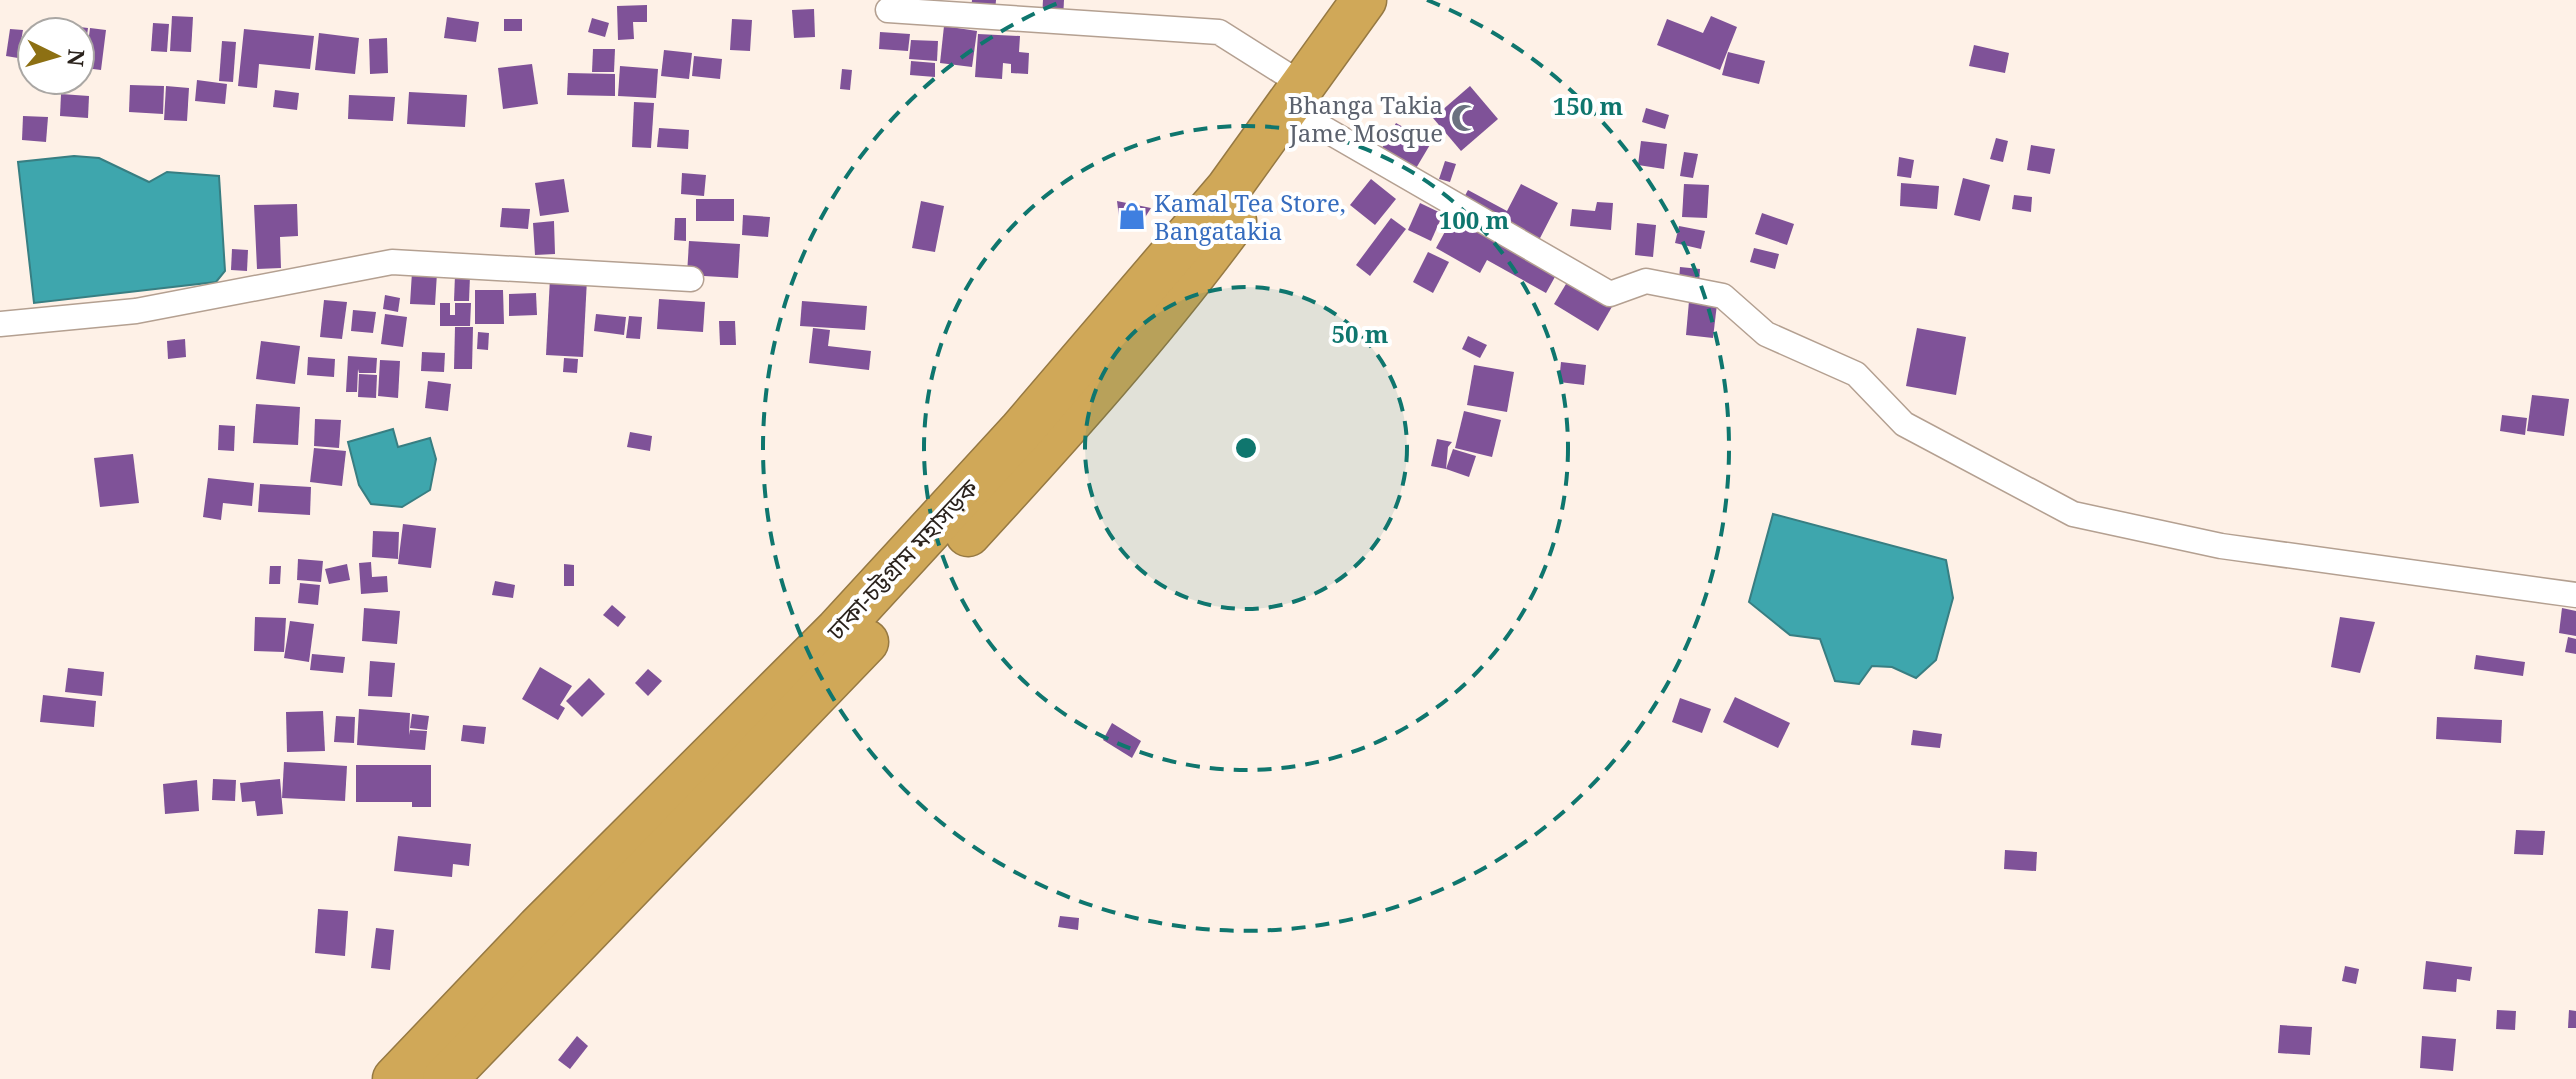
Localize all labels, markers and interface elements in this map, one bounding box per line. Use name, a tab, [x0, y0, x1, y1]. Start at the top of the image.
north arrow	[16, 16, 96, 96]
text: N	[61, 48, 93, 68]
place label: Bhanga Takia Jame Mosque	[1288, 88, 1443, 149]
text: 150 m	[1553, 89, 1624, 122]
mosque icon: Bhanga Takia Jame Mosque	[1450, 103, 1480, 133]
place label: Kamal Tea Store, Bangatakia	[1154, 186, 1346, 247]
shop icon: Kamal Tea Store, Bangatakia	[1117, 201, 1147, 231]
text: 100 m	[1439, 203, 1510, 236]
text: 50 m	[1331, 317, 1389, 350]
centre of rings	[1232, 434, 1260, 462]
street label: ঢাকা-চট্টগ্রাম মহাসড়ক	[818, 471, 986, 647]

